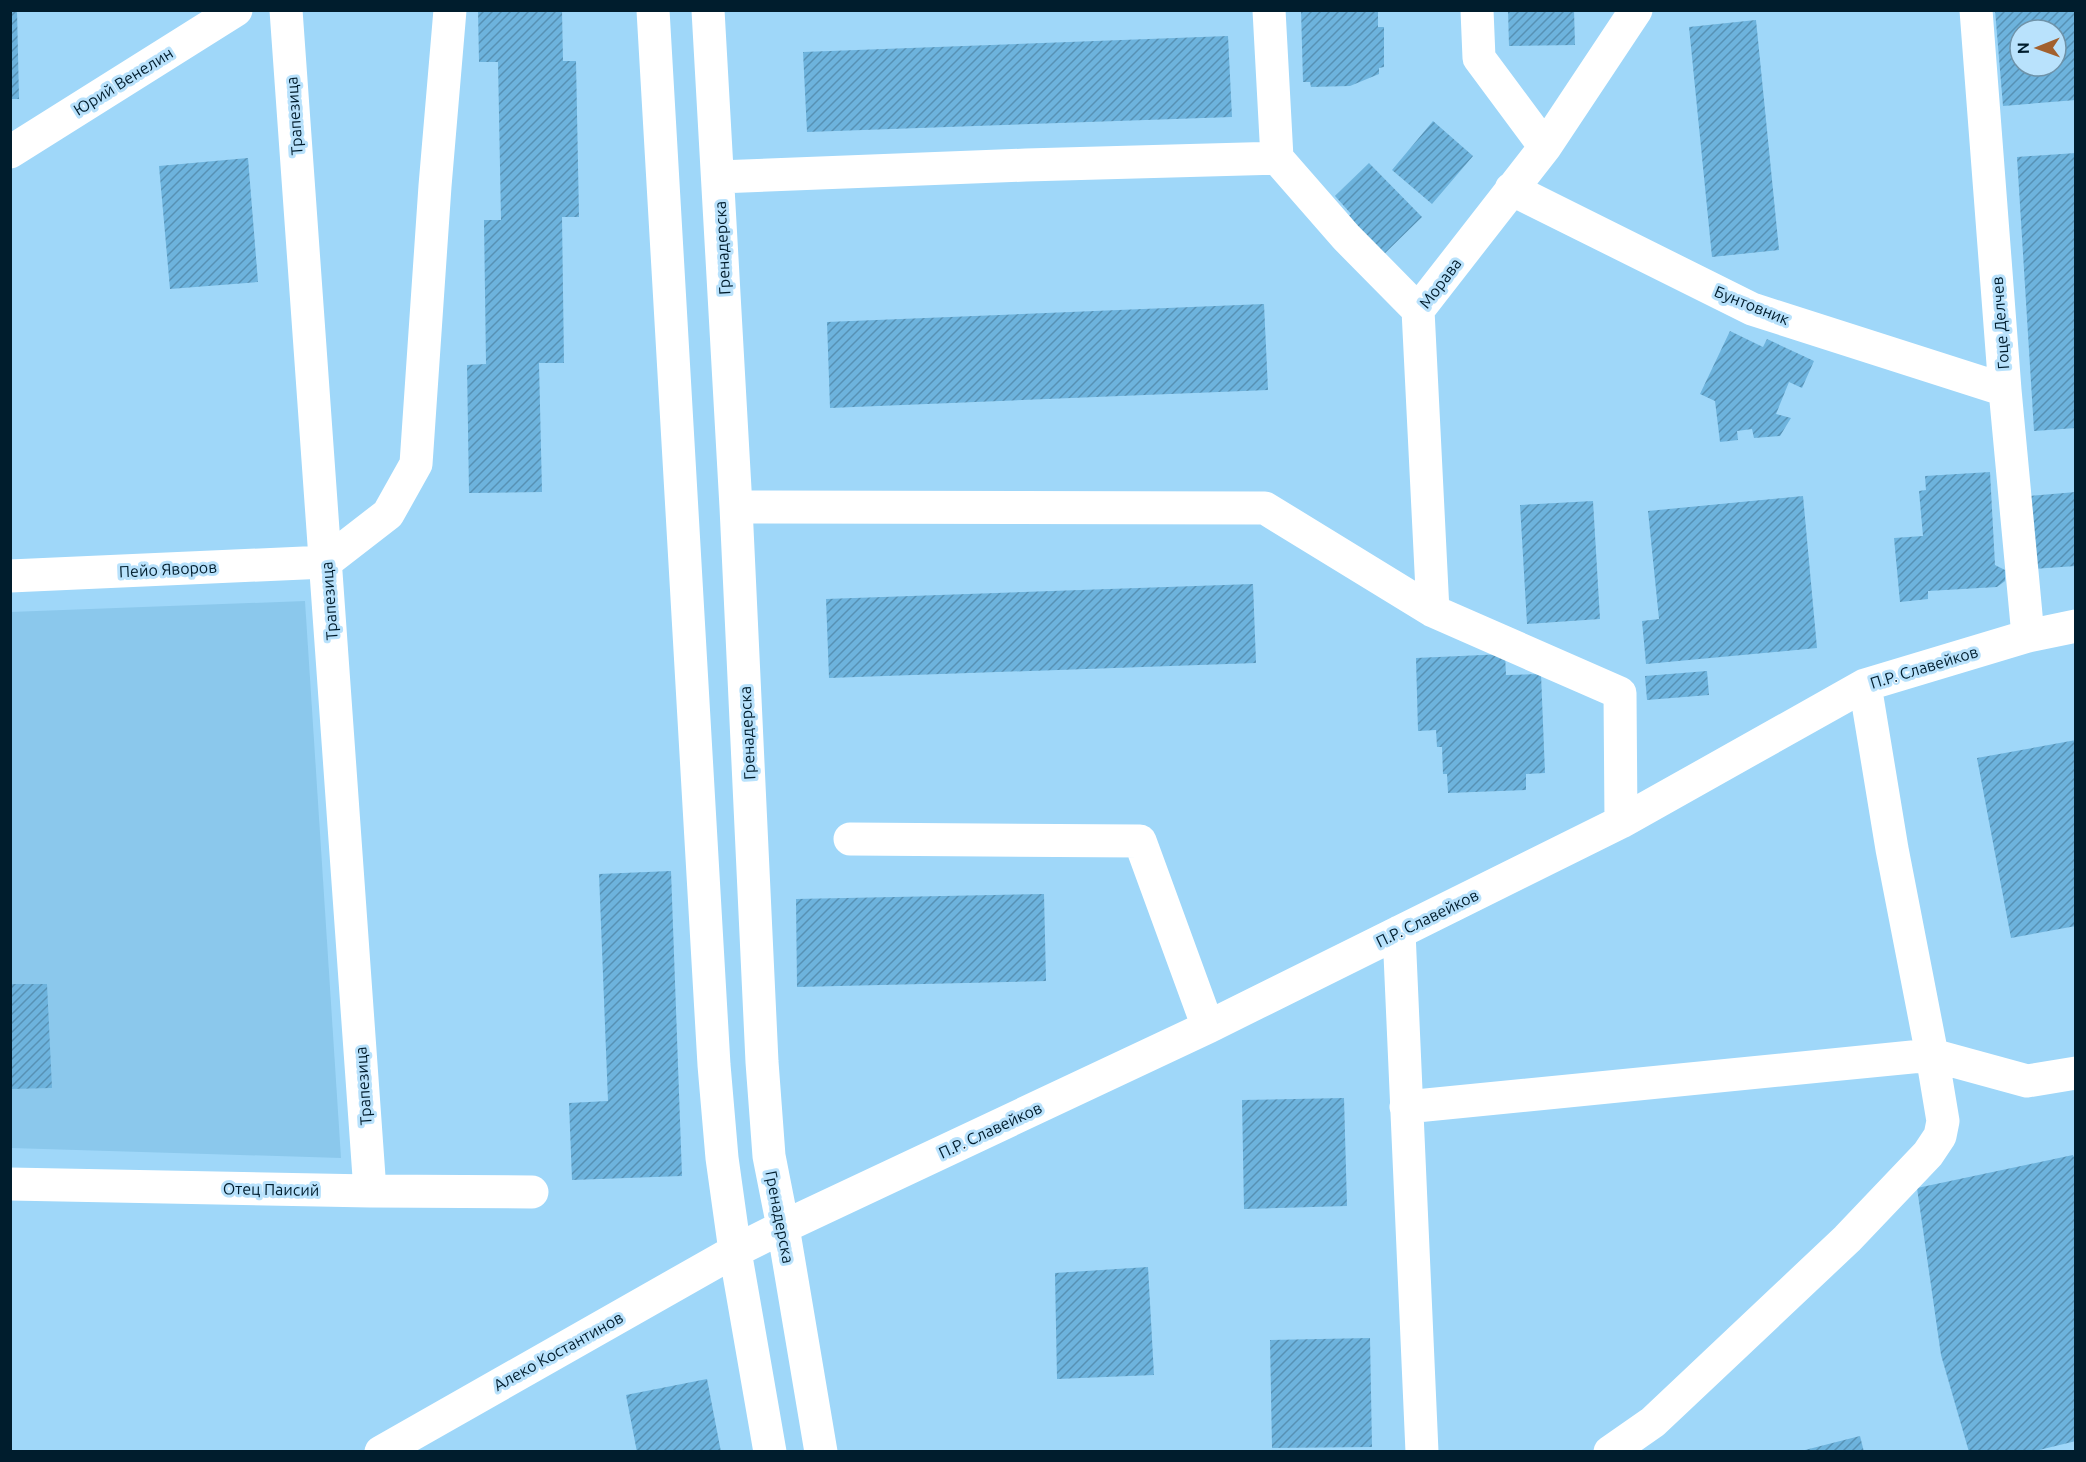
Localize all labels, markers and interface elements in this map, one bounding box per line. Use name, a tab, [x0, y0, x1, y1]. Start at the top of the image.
north arrow	[2008, 18, 2068, 78]
text: N	[2014, 42, 2032, 54]
street label: Юрий Венелин	[70, 43, 176, 119]
street label: Трапезица	[282, 76, 306, 156]
street label: Гренадерска	[711, 201, 733, 295]
street label: Морава	[1415, 254, 1465, 312]
street label: Гоце Делчев	[1988, 276, 2012, 370]
street label: Бунтовник	[1712, 282, 1792, 328]
street label: Пейо Яворов	[119, 557, 217, 581]
street label: Трапезица	[317, 561, 341, 641]
street label: П.Р. Славейков	[1868, 642, 1980, 692]
street label: Гренадерска	[736, 686, 758, 780]
street label: П.Р. Славейков	[1373, 885, 1481, 951]
street label: Трапезица	[351, 1046, 375, 1126]
street label: П.Р. Славейков	[936, 1098, 1044, 1162]
street label: Гренадерска	[762, 1169, 798, 1265]
street label: Отец Паисий	[223, 1179, 319, 1199]
street label: Алеко Костантинов	[490, 1308, 626, 1394]

